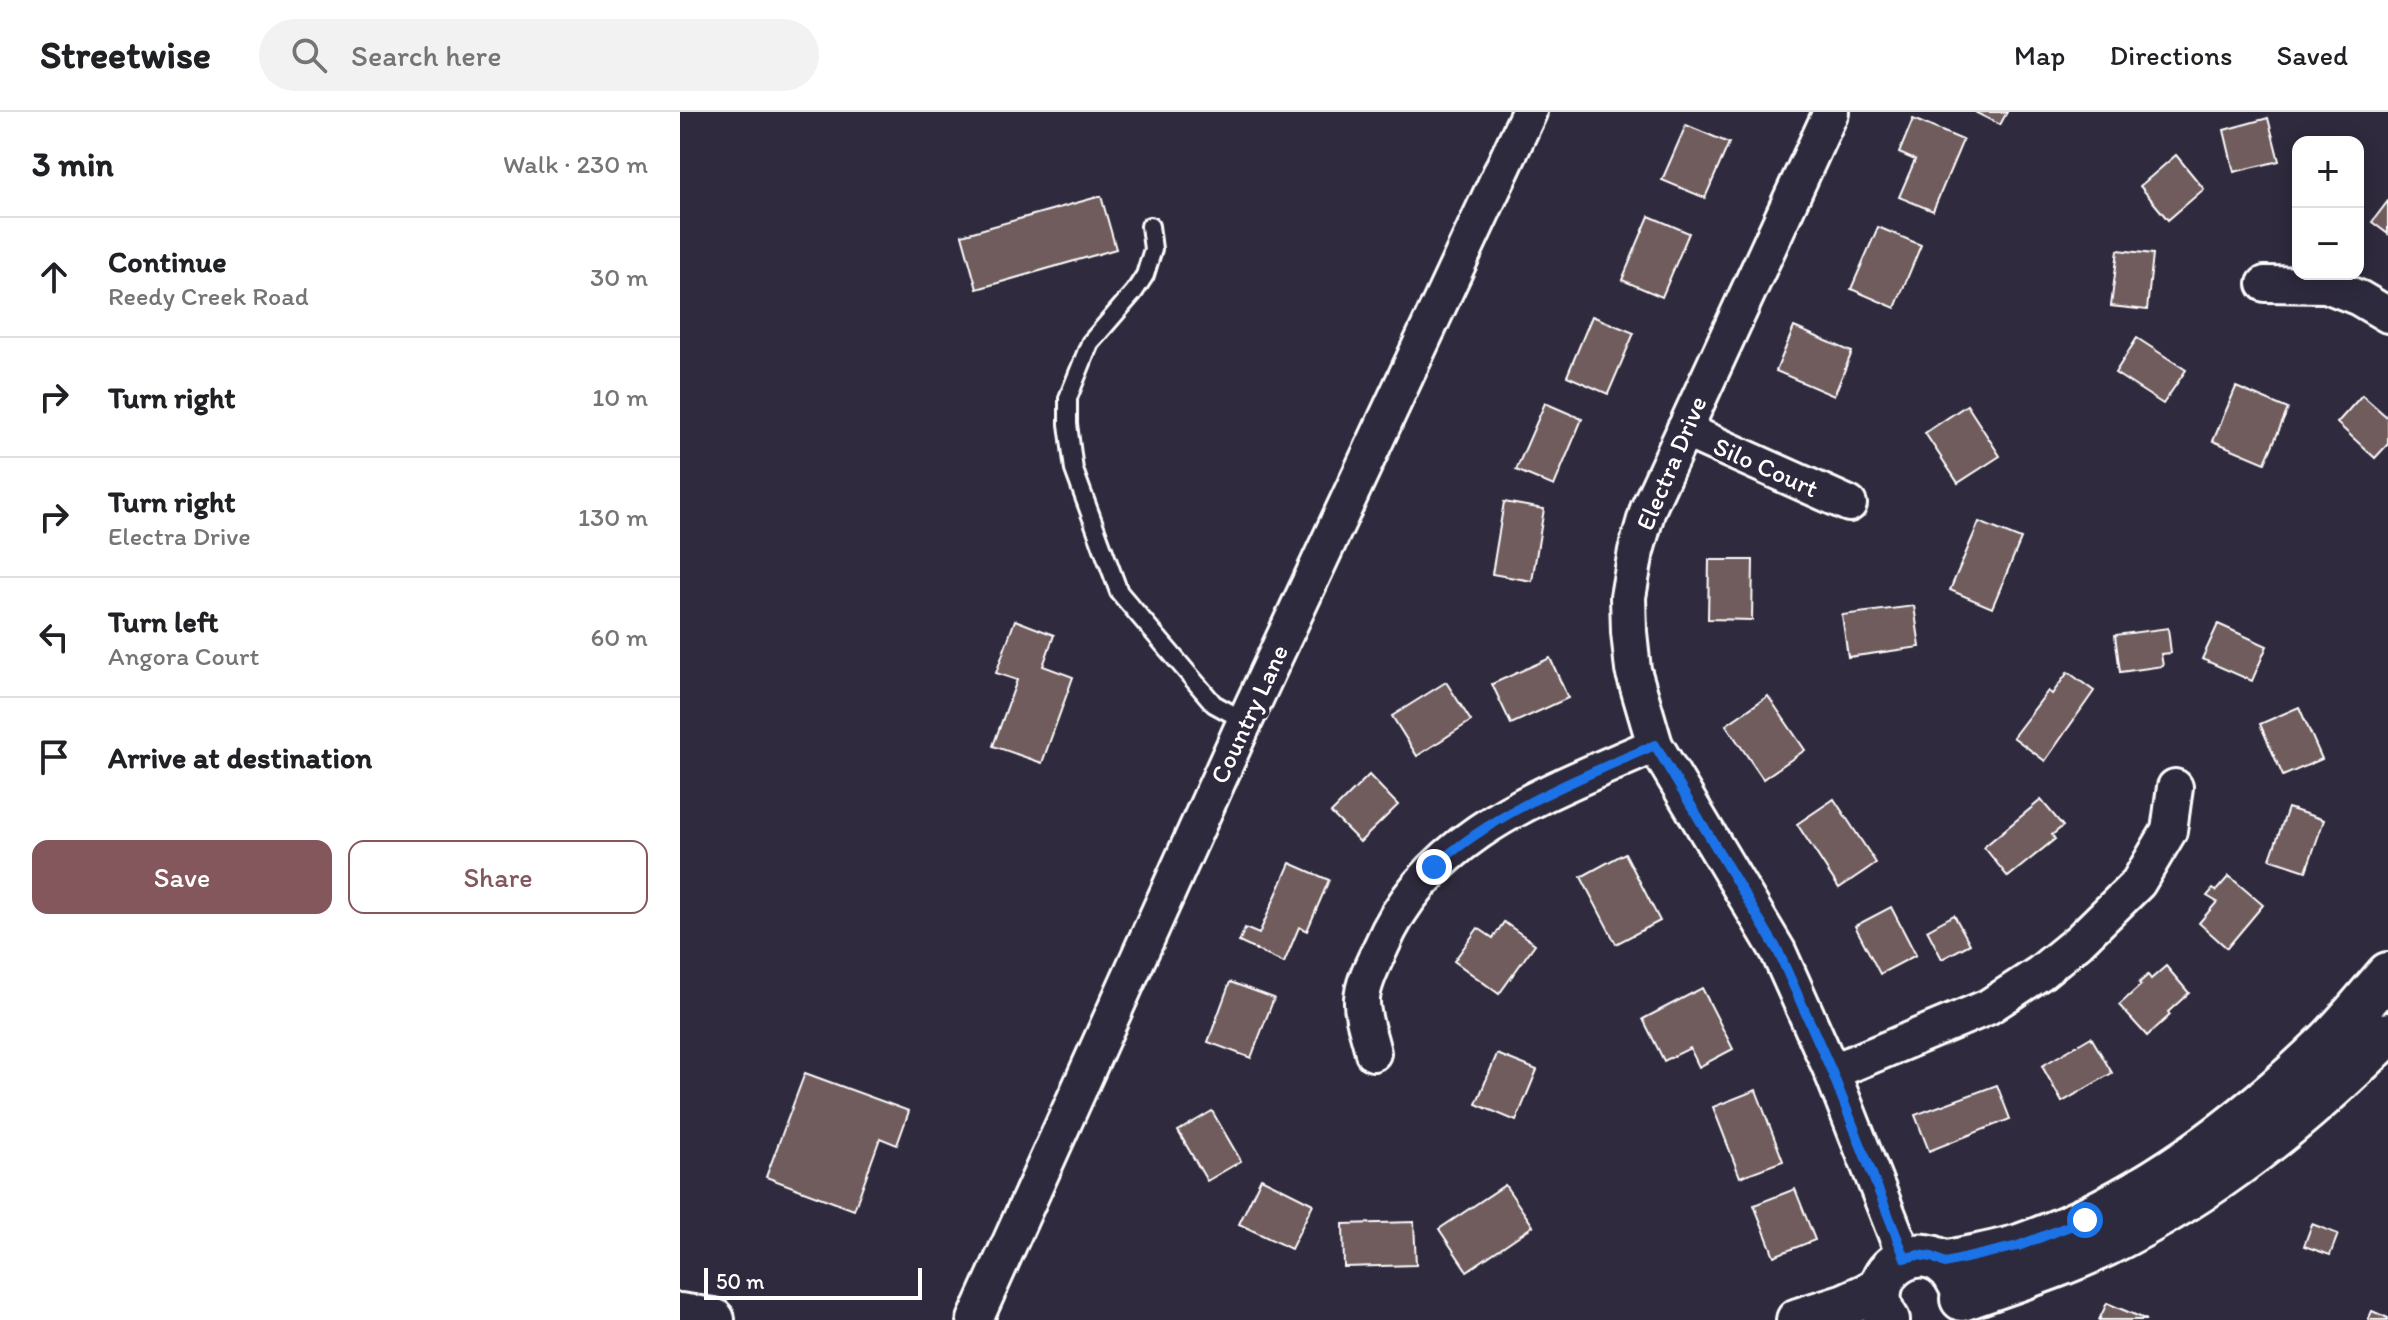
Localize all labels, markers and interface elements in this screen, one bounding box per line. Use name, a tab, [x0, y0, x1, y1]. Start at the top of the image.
search box	[259, 19, 819, 91]
text: Streetwise	[40, 32, 211, 78]
icon: search	[287, 33, 331, 77]
text: Search here	[351, 37, 501, 74]
text: Map	[2014, 38, 2065, 72]
text: Directions	[2109, 38, 2233, 72]
text: Saved	[2277, 38, 2348, 72]
map controls	[2292, 136, 2364, 280]
button: +	[2292, 136, 2364, 208]
text: 3 min	[32, 144, 114, 185]
text: Walk · 230 m	[503, 148, 648, 180]
button: −	[2292, 208, 2364, 280]
text: Continue	[108, 243, 227, 280]
icon: ahead	[32, 255, 76, 299]
text: 30 m	[590, 261, 648, 293]
text: Reedy Creek Road	[108, 280, 309, 312]
icon: right	[32, 375, 76, 419]
text: Turn right	[108, 379, 236, 416]
text: 10 m	[592, 381, 648, 413]
street label: Electra Drive	[1628, 391, 1714, 535]
street label: Silo Court	[1709, 430, 1824, 504]
text: Turn right	[108, 483, 236, 520]
icon: right	[32, 495, 76, 539]
text: 130 m	[578, 501, 648, 533]
text: Electra Drive	[108, 520, 251, 552]
text: Turn left	[108, 603, 219, 640]
icon: left	[32, 615, 76, 659]
text: 60 m	[591, 621, 648, 653]
street label: Country Lane	[1203, 639, 1295, 789]
text: Angora Court	[108, 640, 259, 672]
icon: arrive	[32, 735, 76, 779]
text: Arrive at destination	[108, 739, 372, 776]
button: Save	[32, 840, 332, 914]
button: Share	[348, 840, 648, 914]
route end	[1416, 849, 1452, 885]
route start	[2067, 1202, 2103, 1238]
scale bar	[704, 1264, 922, 1300]
text: 50 m	[716, 1268, 765, 1295]

